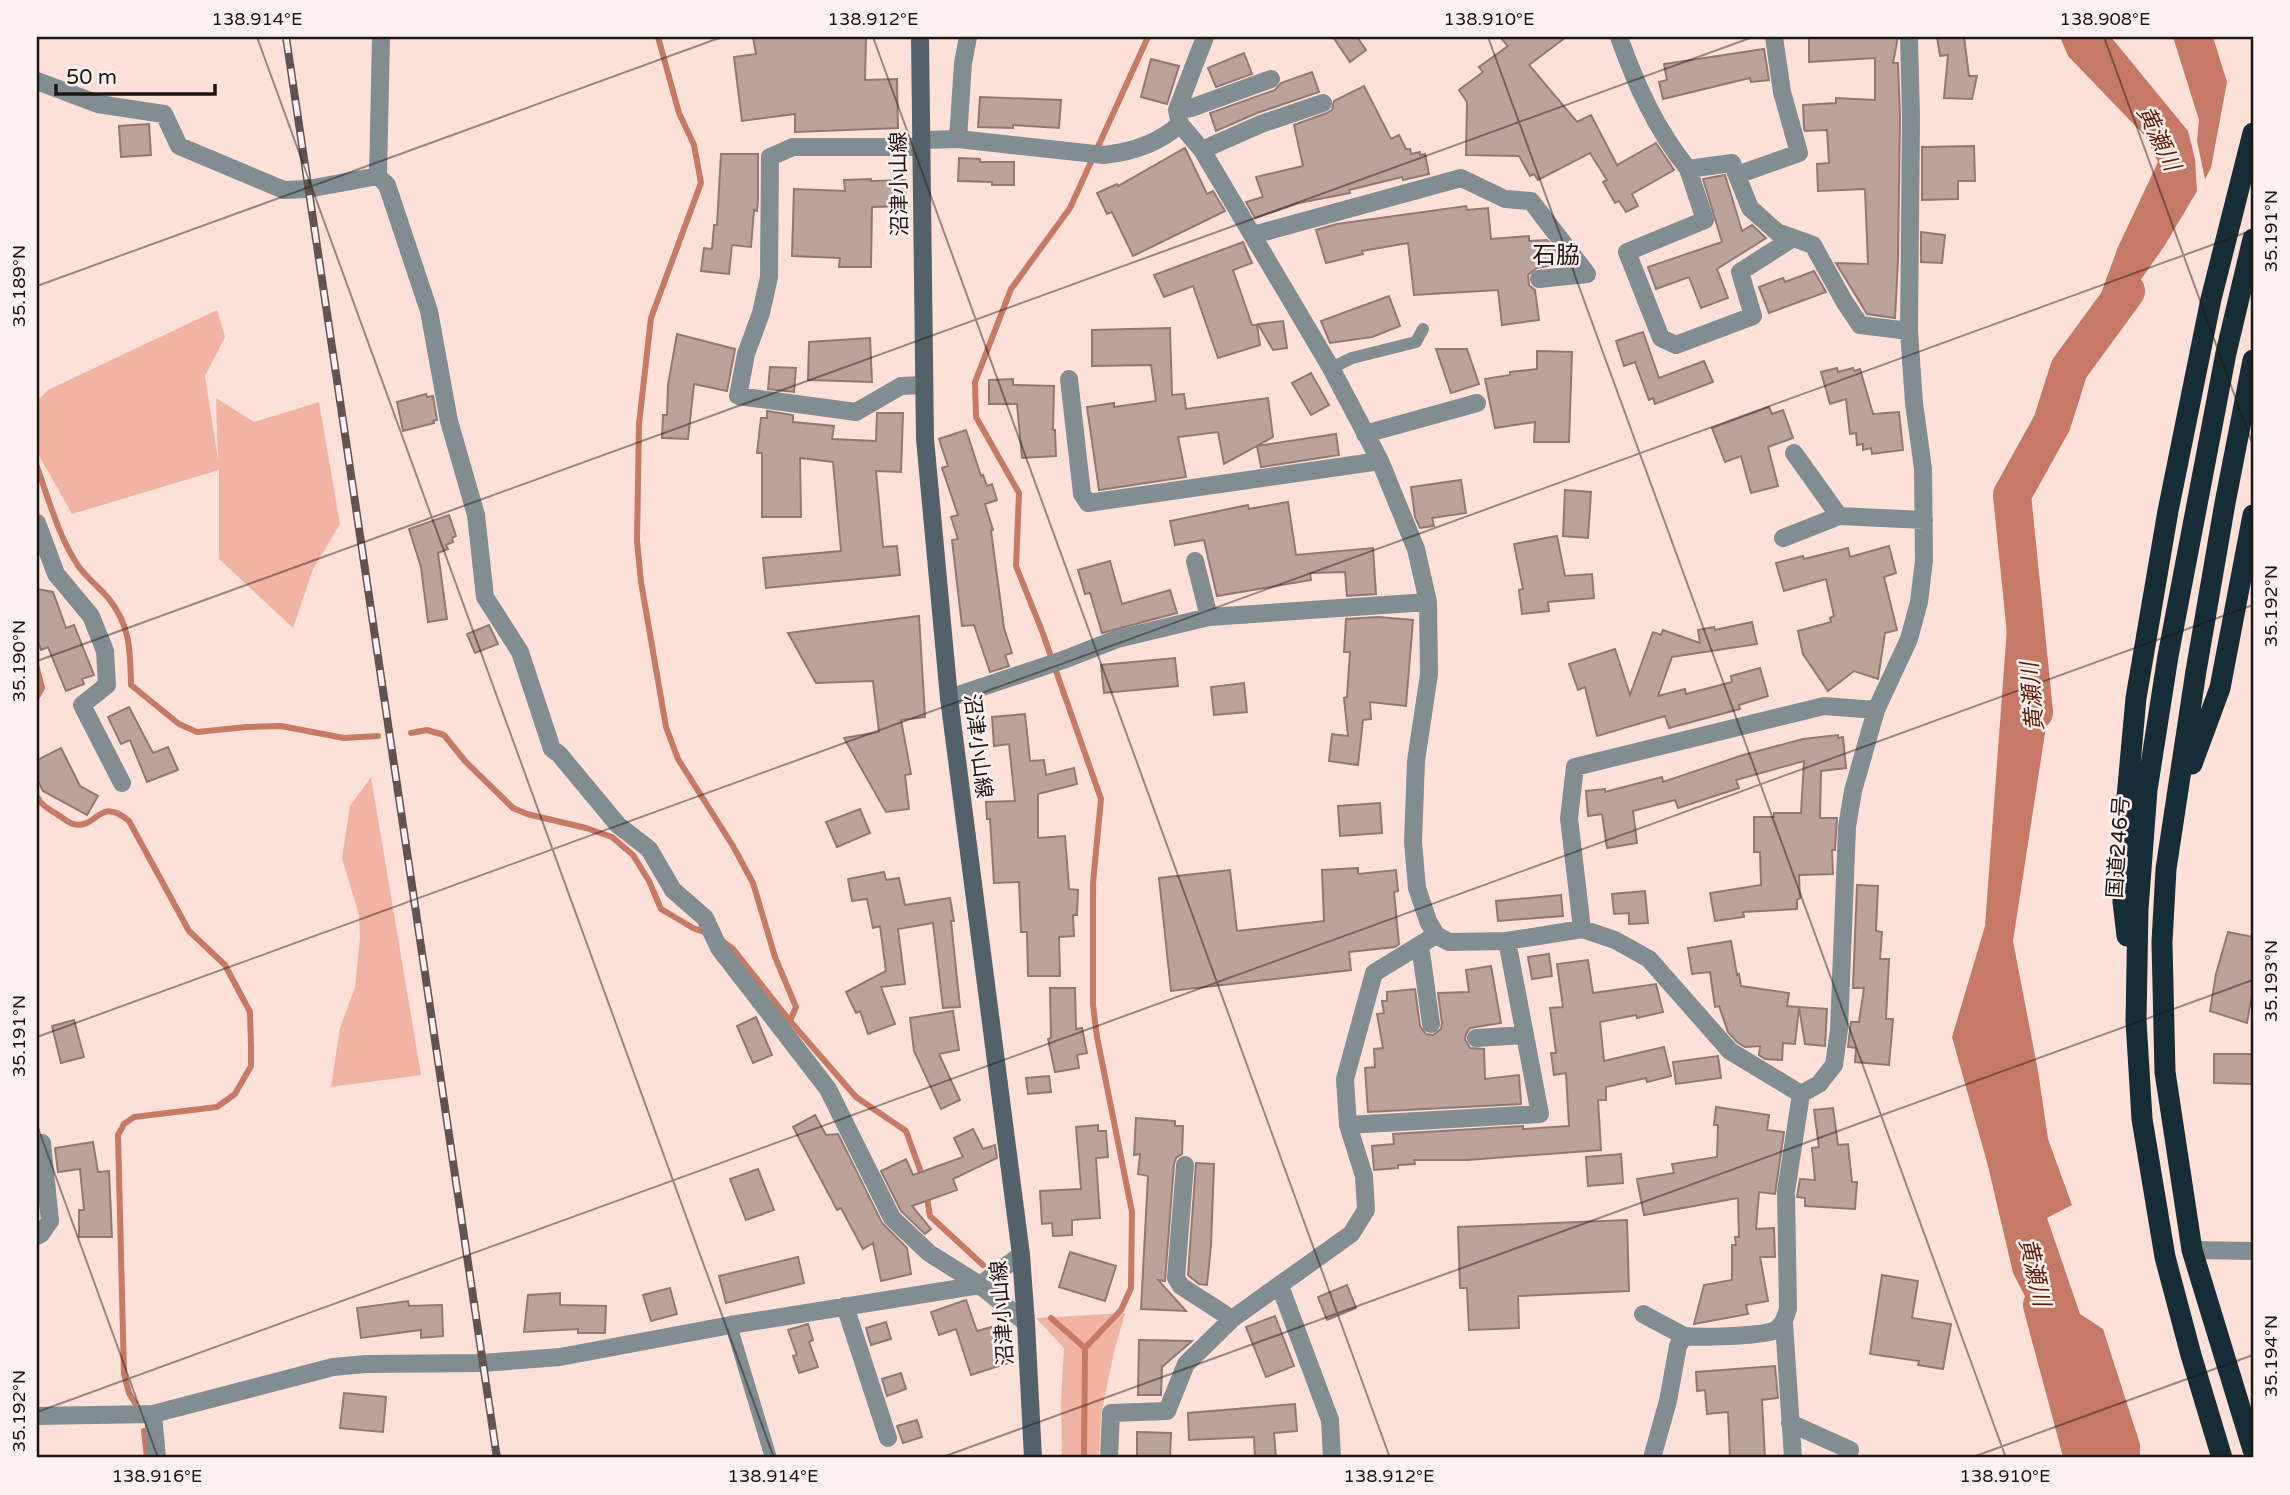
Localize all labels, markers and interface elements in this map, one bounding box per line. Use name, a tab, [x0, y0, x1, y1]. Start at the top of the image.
text: 138.914°E	[212, 8, 302, 30]
text: 138.912°E	[828, 8, 918, 30]
text: 138.910°E	[1444, 8, 1534, 30]
text: 138.908°E	[2060, 8, 2150, 30]
scale bar	[56, 52, 215, 96]
text: 50 m	[66, 65, 117, 90]
water label: 黄瀬川	[2130, 101, 2187, 178]
street label: 沼津小山線	[886, 131, 913, 237]
text: 35.191°N	[2260, 190, 2282, 272]
district label: 石脇	[1532, 241, 1580, 270]
text: 35.189°N	[8, 245, 30, 327]
text: 35.192°N	[2260, 565, 2282, 647]
text: 35.190°N	[8, 620, 30, 702]
water label: 黄瀬川	[2016, 658, 2050, 733]
street label: 沼津小山線	[959, 692, 996, 800]
street label: 国道246号	[2102, 795, 2135, 899]
text: 35.193°N	[2260, 940, 2282, 1022]
text: 35.191°N	[8, 995, 30, 1077]
water label: 黄瀬川	[2013, 1235, 2056, 1312]
street label: 沼津小山線	[986, 1260, 1019, 1366]
text: 35.194°N	[2260, 1315, 2282, 1397]
text: 35.192°N	[8, 1370, 30, 1452]
text: 138.916°E	[112, 1465, 202, 1487]
text: 138.914°E	[728, 1465, 818, 1487]
text: 138.912°E	[1344, 1465, 1434, 1487]
text: 138.910°E	[1960, 1465, 2050, 1487]

